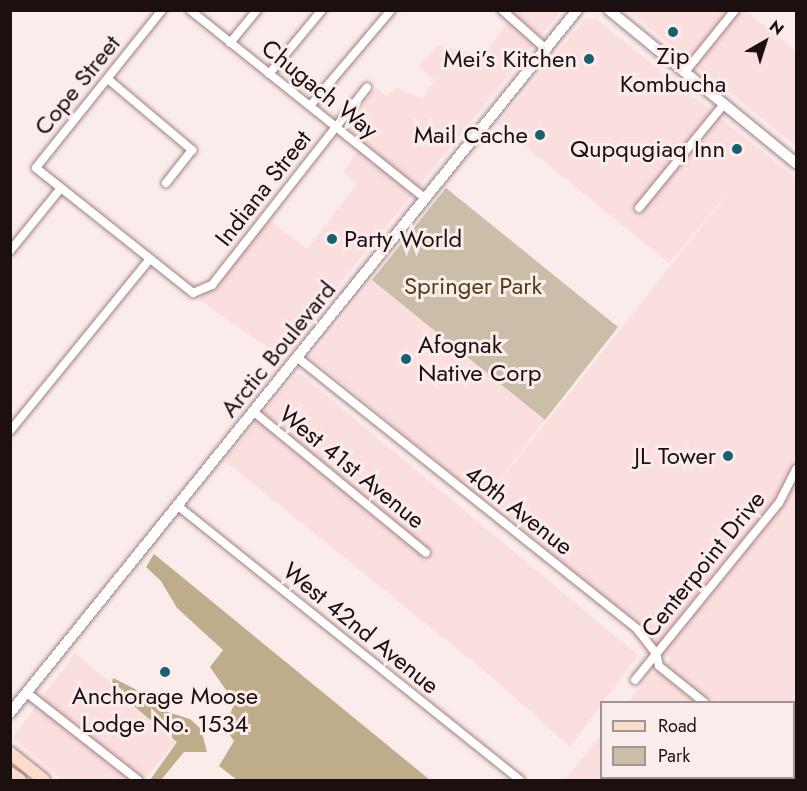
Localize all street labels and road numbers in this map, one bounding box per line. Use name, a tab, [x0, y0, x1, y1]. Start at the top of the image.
street label: Cope Street	[28, 29, 126, 141]
street label: Chugach Way	[256, 33, 384, 145]
street label: Indiana Street	[209, 125, 317, 251]
street label: Arctic Boulevard	[214, 275, 342, 423]
street label: West 41st Avenue	[273, 399, 431, 535]
street label: 40th Avenue	[459, 459, 579, 561]
street label: Centerpoint Drive	[635, 485, 771, 643]
street label: West 42nd Avenue	[277, 556, 445, 700]

